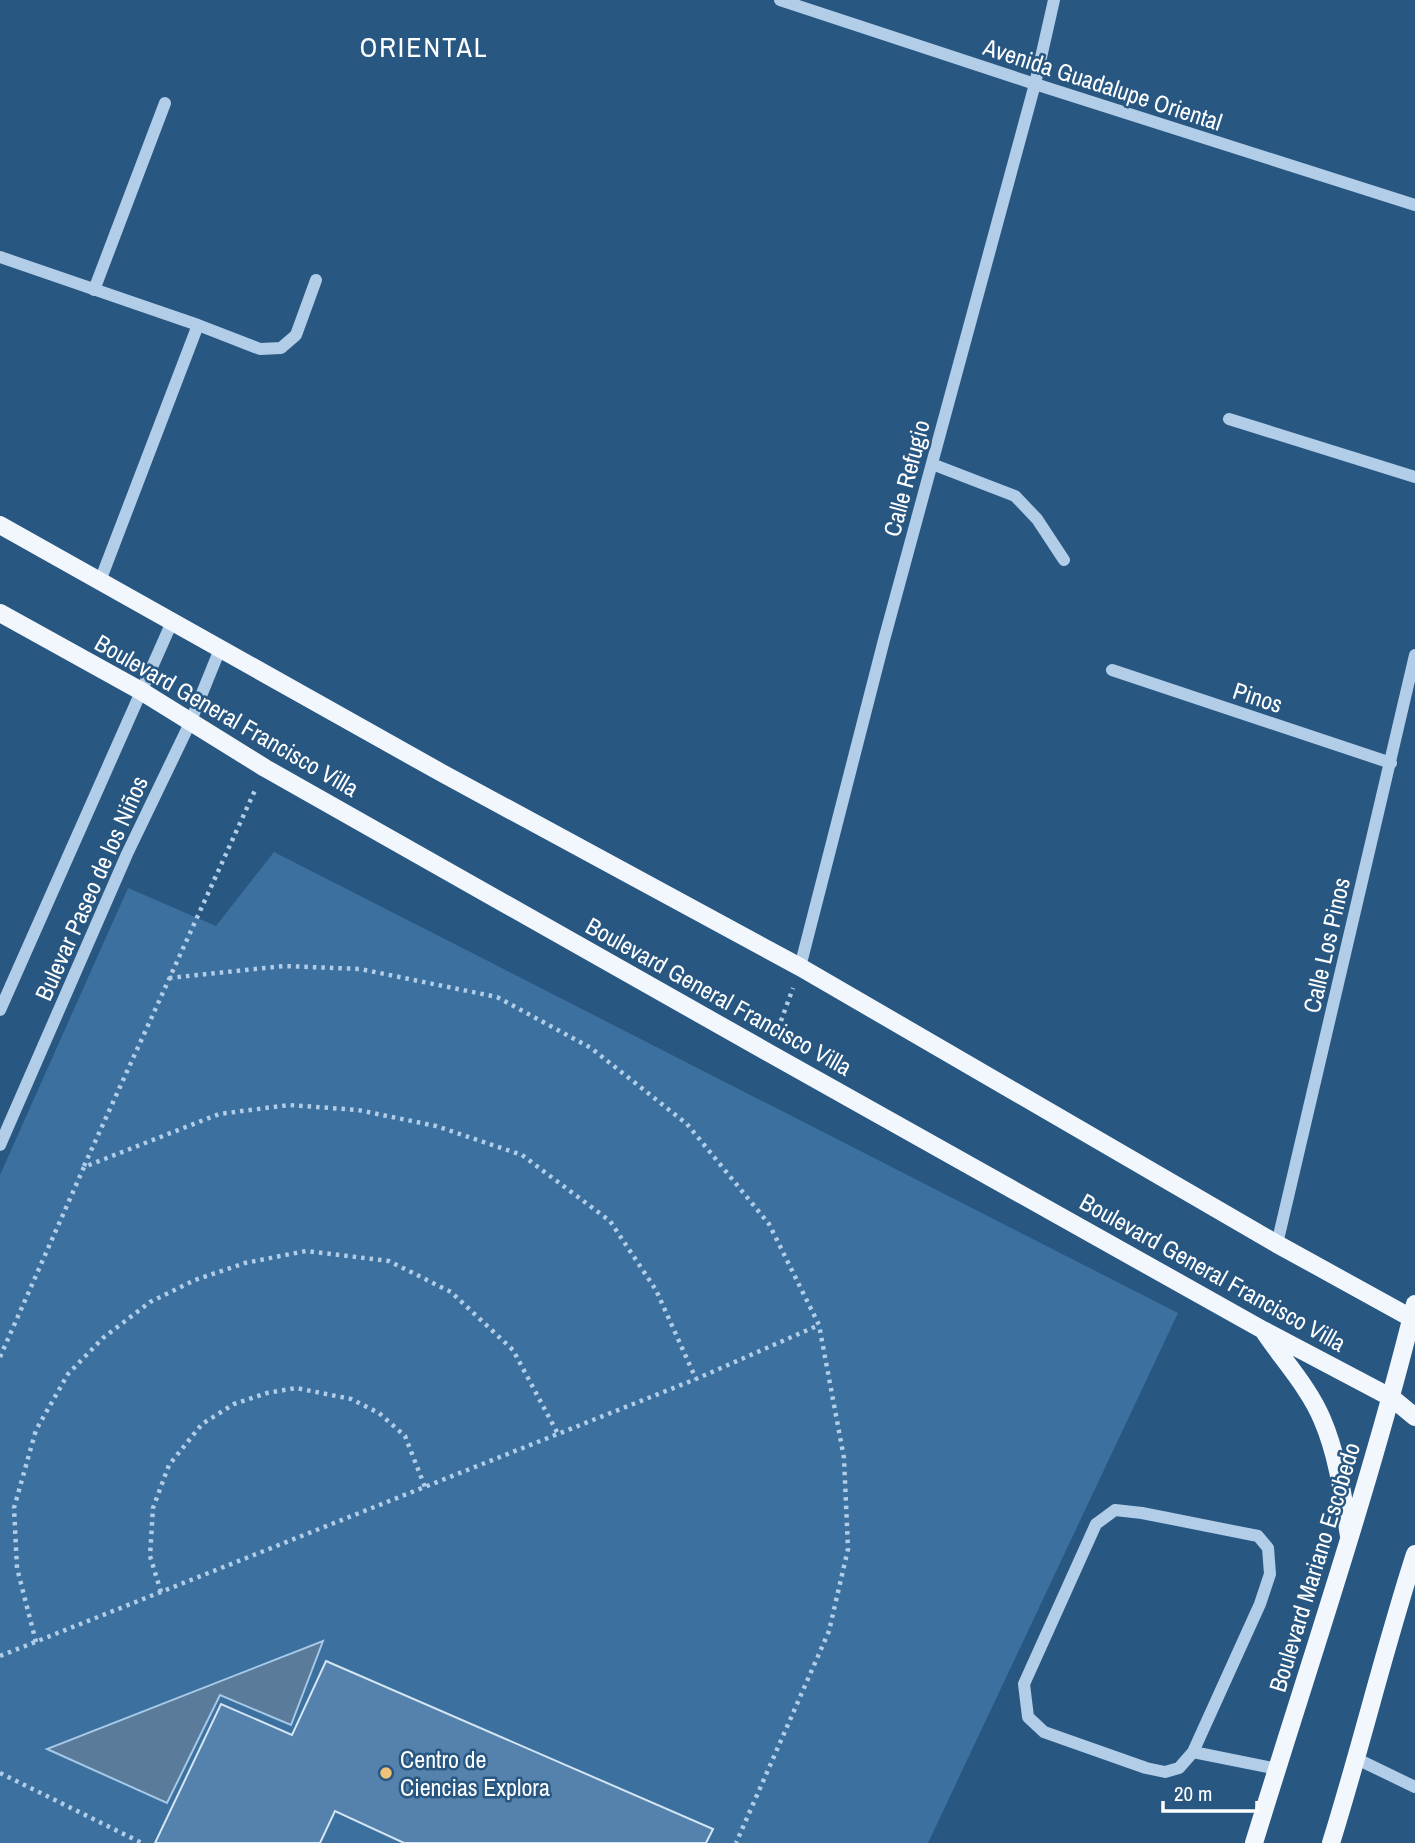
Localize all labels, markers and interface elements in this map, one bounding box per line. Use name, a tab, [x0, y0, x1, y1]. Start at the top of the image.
district label: ORIENTAL	[359, 28, 489, 66]
street label: Avenida Guadalupe Oriental	[979, 30, 1226, 138]
street label: Calle Refugio	[875, 416, 937, 540]
street label: Boulevard General Francisco Villa	[89, 626, 365, 804]
street label: Pinos	[1229, 674, 1287, 720]
street label: Bulevar Paseo de los Niños	[27, 771, 155, 1005]
street label: Calle Los Pinos	[1295, 874, 1357, 1016]
street label: Boulevard General Francisco Villa	[580, 909, 858, 1083]
street label: Boulevard General Francisco Villa	[1074, 1185, 1352, 1359]
street label: Boulevard Mariano Escobedo	[1261, 1438, 1367, 1696]
place label: Centro de Ciencias Explora	[400, 1743, 550, 1803]
marker: Centro de Ciencias Explora	[378, 1765, 394, 1781]
scale bar	[1163, 1770, 1258, 1814]
text: 20 m	[1174, 1779, 1212, 1808]

